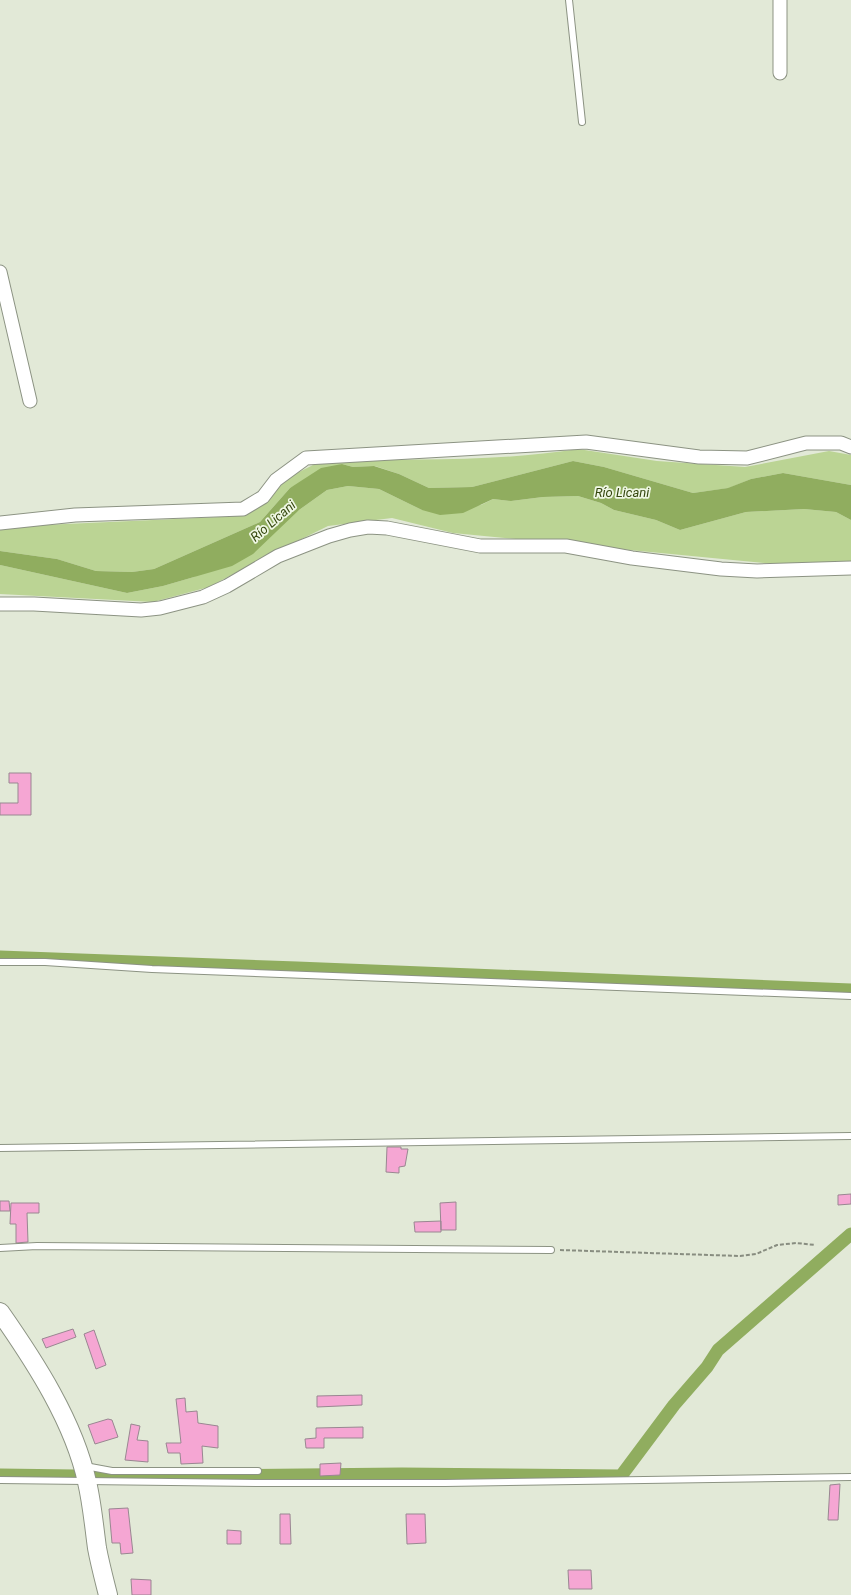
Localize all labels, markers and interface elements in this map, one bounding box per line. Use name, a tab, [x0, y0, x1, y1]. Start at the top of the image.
water label: Río Licani	[595, 485, 650, 500]
water label: Río Licani	[247, 497, 299, 545]

